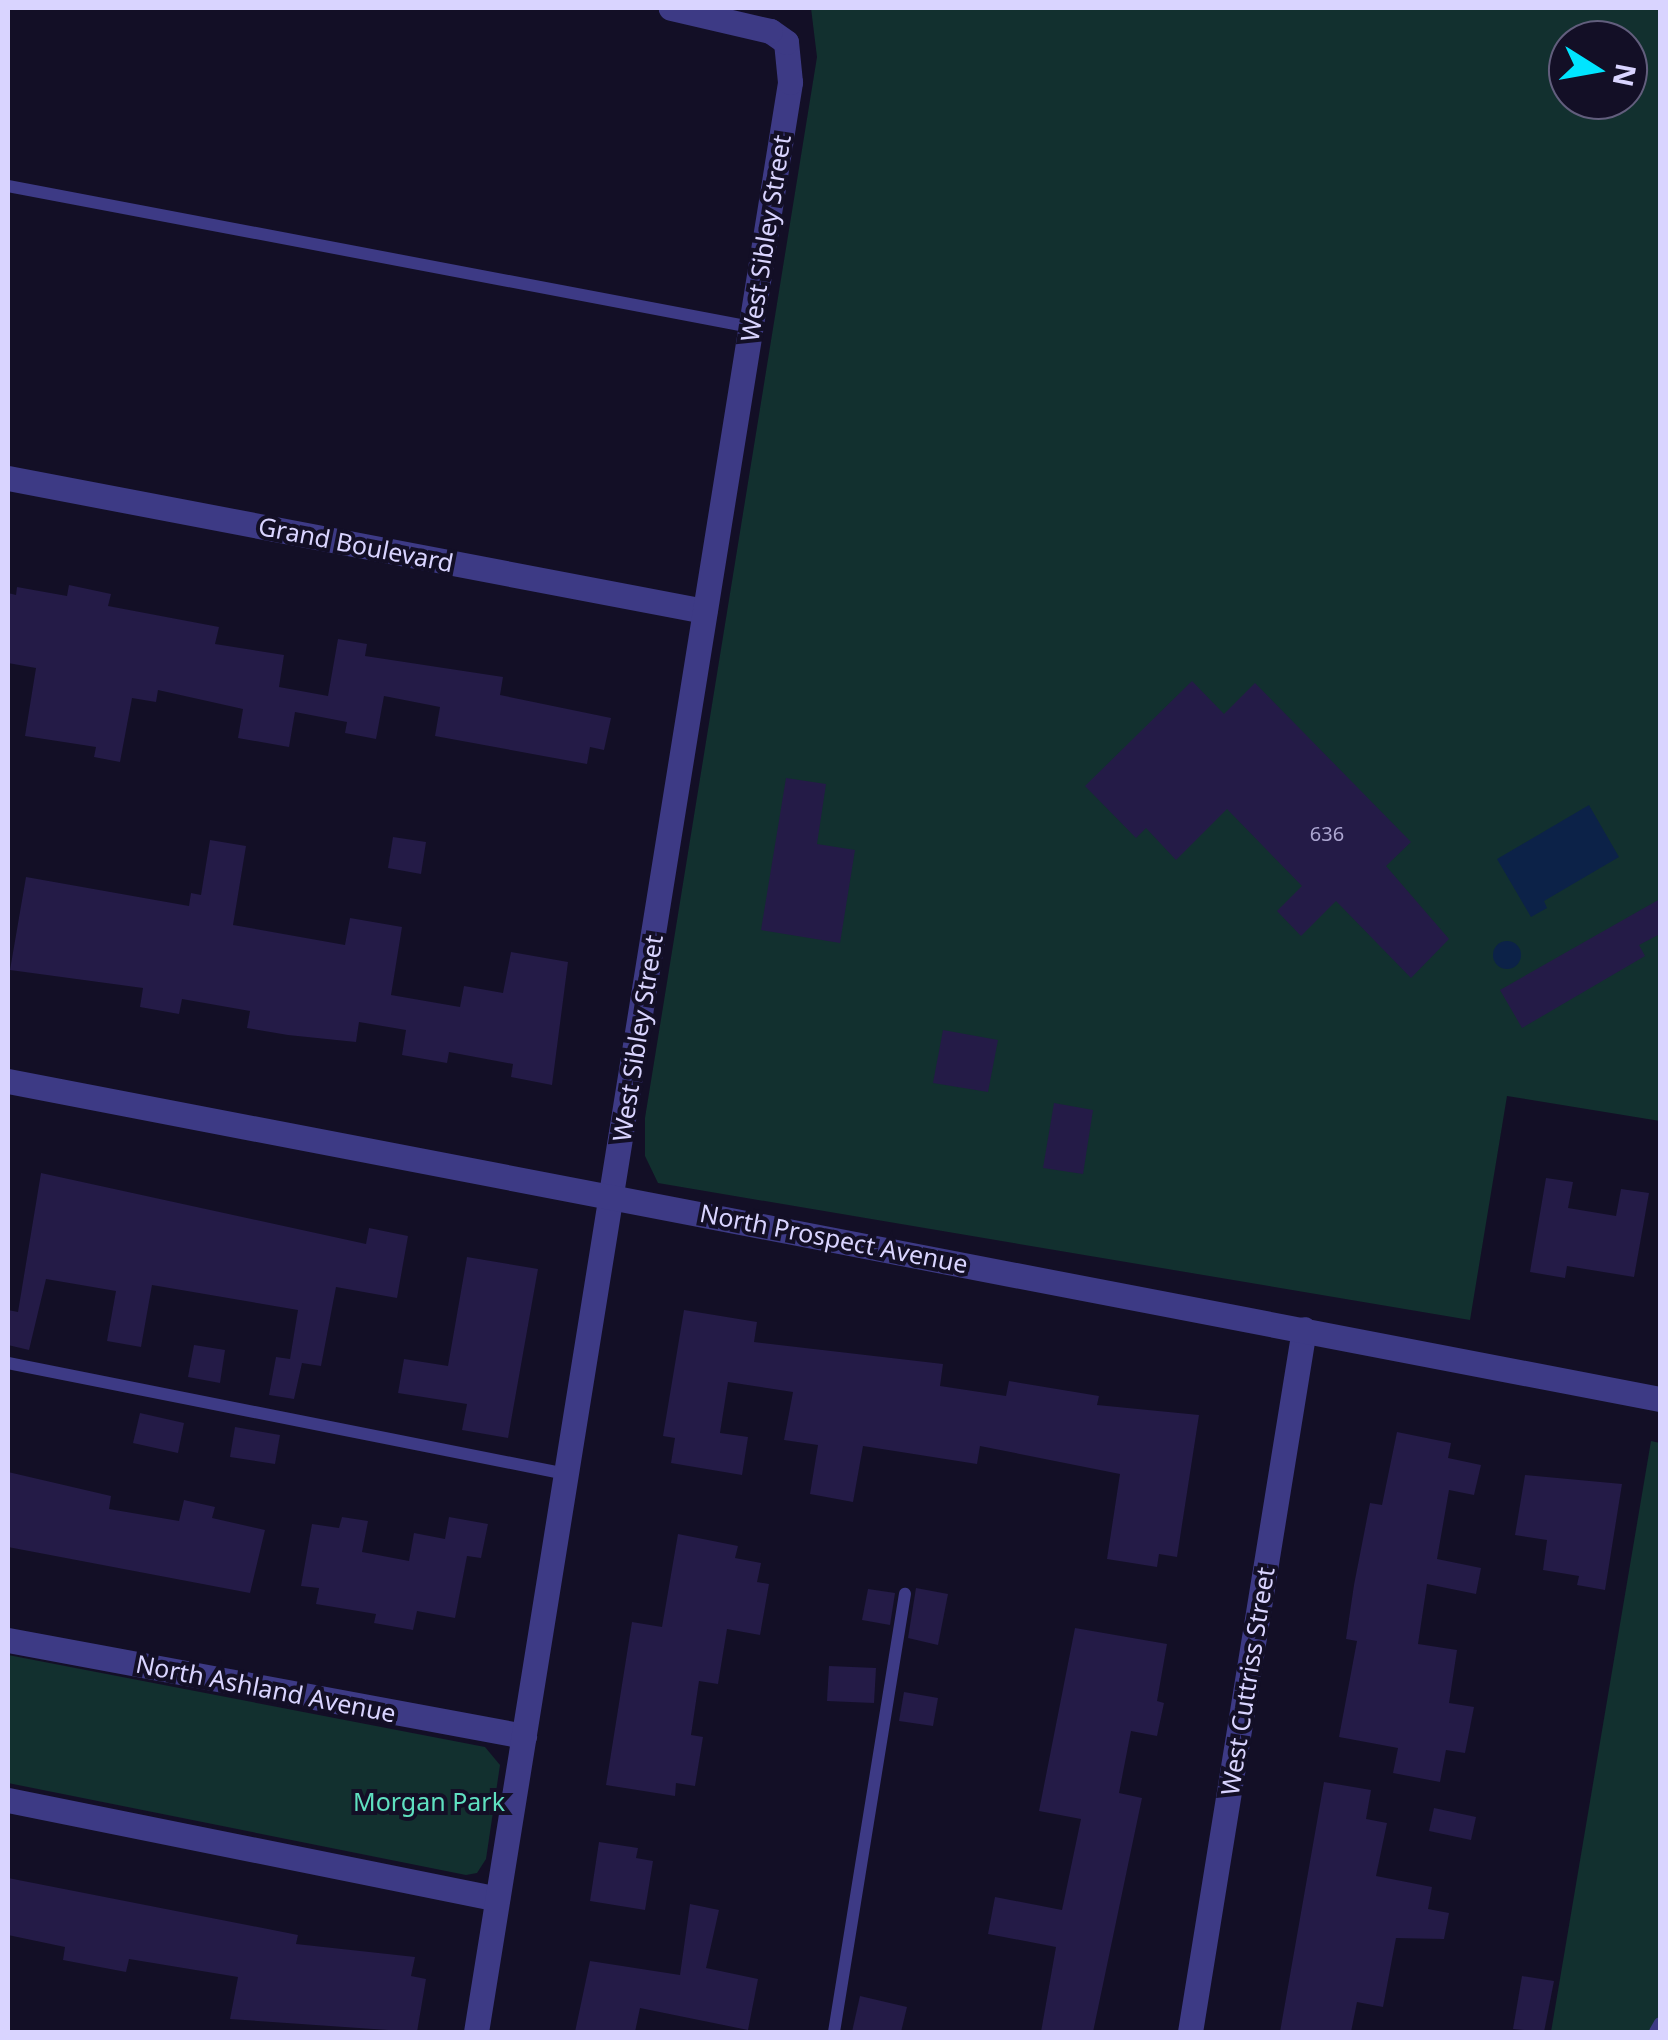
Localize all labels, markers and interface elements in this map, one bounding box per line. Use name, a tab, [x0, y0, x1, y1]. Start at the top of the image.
north arrow	[1548, 20, 1648, 120]
text: N	[1605, 61, 1646, 90]
street label: West Sibley Street	[734, 132, 796, 344]
street label: Grand Boulevard	[256, 510, 456, 578]
house number: 636	[1310, 821, 1344, 845]
street label: West Sibley Street	[606, 932, 668, 1144]
street label: North Prospect Avenue	[698, 1197, 970, 1279]
street label: West Cuttriss Street	[1214, 1565, 1280, 1797]
street label: North Ashland Avenue	[133, 1648, 399, 1728]
park label: Morgan Park	[353, 1786, 505, 1816]

